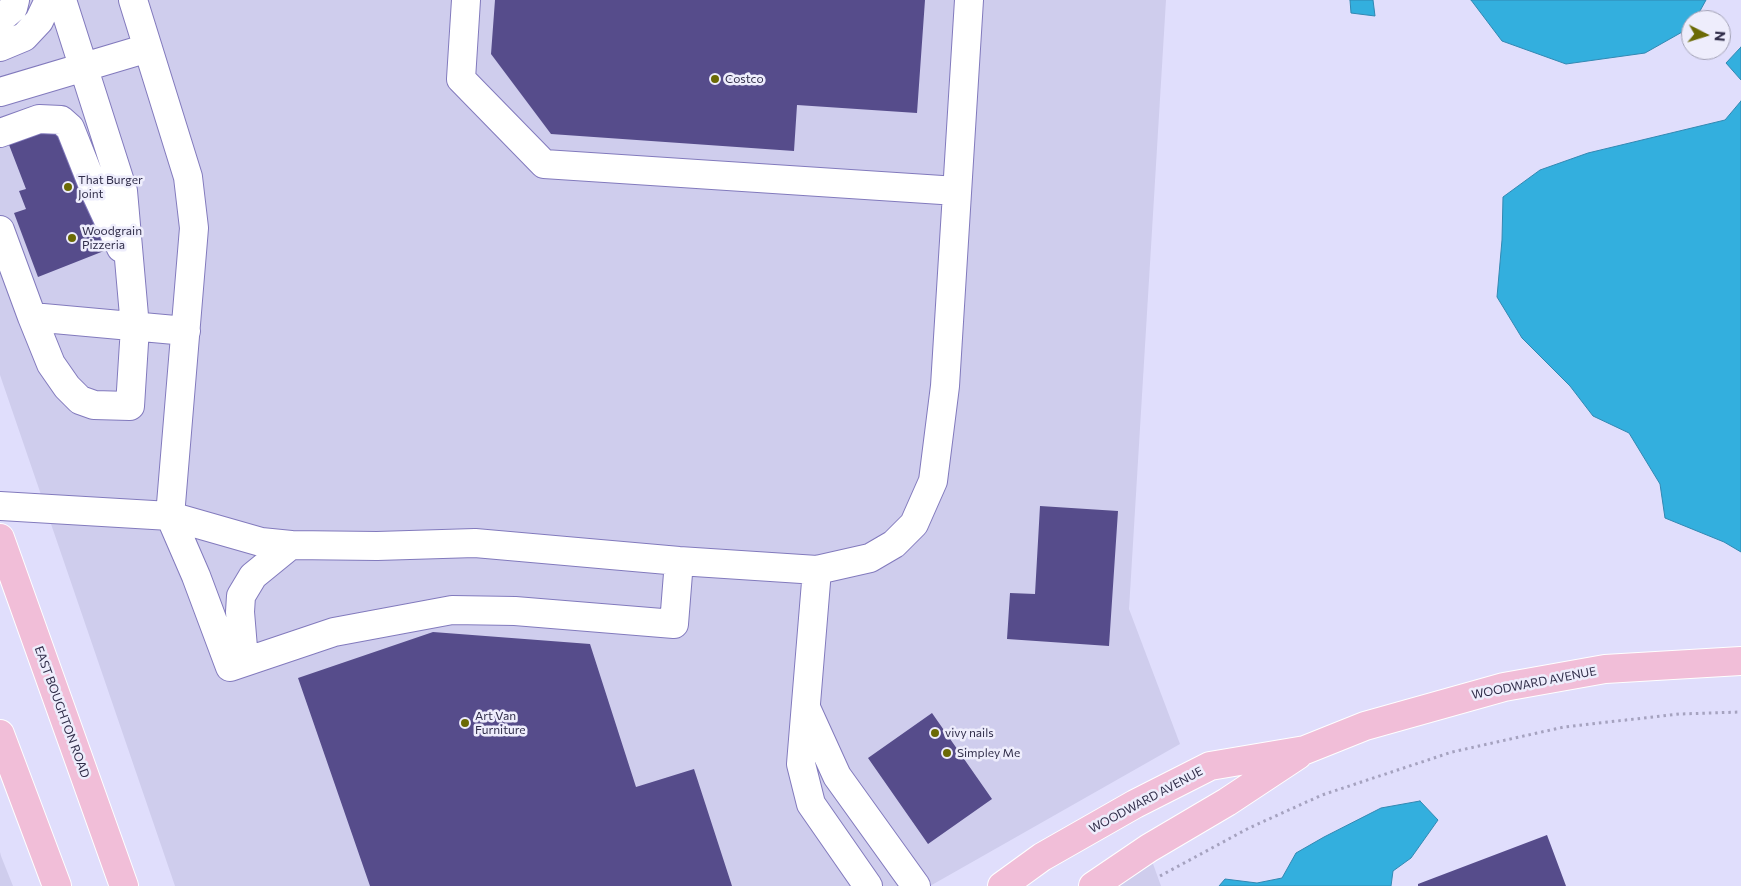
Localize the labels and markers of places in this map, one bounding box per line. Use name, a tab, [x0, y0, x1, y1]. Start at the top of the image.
place label: Costco	[725, 72, 764, 86]
marker: Costco	[709, 73, 721, 85]
place label: That Burger Joint	[78, 173, 143, 201]
marker: That Burger Joint	[62, 181, 74, 193]
place label: Woodgrain Pizzeria	[82, 224, 142, 252]
marker: Woodgrain Pizzeria	[66, 232, 78, 244]
place label: Art Van Furniture	[475, 709, 526, 737]
marker: Art Van Furniture	[459, 717, 471, 729]
place label: vivy nails	[945, 726, 994, 740]
marker: vivy nails	[929, 727, 941, 739]
place label: Simpley Me	[957, 746, 1020, 760]
marker: Simpley Me	[941, 747, 953, 759]

